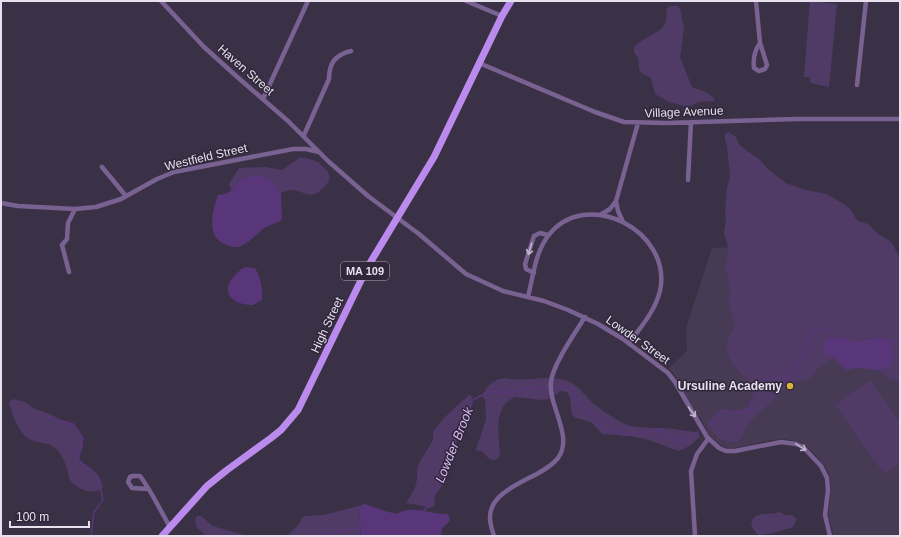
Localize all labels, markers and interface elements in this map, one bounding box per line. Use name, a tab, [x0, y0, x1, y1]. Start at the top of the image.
street label: Haven Street	[215, 42, 278, 99]
street label: Village Avenue	[644, 104, 724, 120]
street label: Westfield Street	[163, 141, 249, 173]
one-way arrow	[526, 242, 533, 255]
road number: MA 109	[341, 262, 389, 280]
street label: High Street	[308, 294, 346, 355]
street label: Lowder Street	[603, 313, 673, 368]
place label: Ursuline Academy	[678, 379, 782, 393]
marker: Ursuline Academy	[785, 381, 795, 391]
water label: Lowder Brook	[432, 404, 477, 485]
one-way arrow	[688, 407, 696, 418]
one-way arrow	[795, 444, 807, 452]
scale bar	[10, 503, 89, 529]
text: 100 m	[16, 510, 49, 524]

